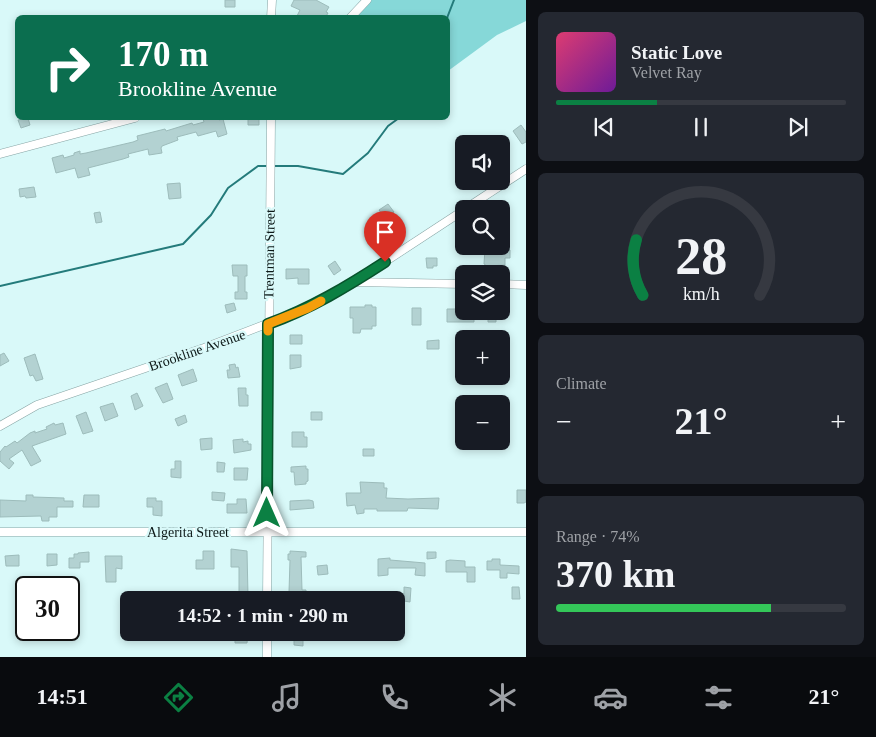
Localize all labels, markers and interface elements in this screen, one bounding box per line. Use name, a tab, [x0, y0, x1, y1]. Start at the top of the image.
icon: right	[35, 35, 100, 100]
text: 170 m	[118, 35, 208, 74]
text: Static Love	[631, 42, 722, 63]
text: Velvet Ray	[631, 64, 702, 81]
text: Brookline Avenue	[118, 76, 277, 101]
icon: previous	[590, 113, 618, 141]
icon: pause	[687, 113, 715, 141]
icon: next	[784, 113, 812, 141]
map controls	[455, 135, 510, 450]
button: sound	[455, 135, 510, 190]
button: search	[455, 200, 510, 255]
street label: Trentman Street	[261, 209, 278, 299]
pin	[364, 211, 406, 262]
icon: arrive	[371, 218, 399, 246]
text: 28	[675, 228, 727, 285]
button: layers	[455, 265, 510, 320]
text: km/h	[683, 284, 719, 304]
street label: Brookline Avenue	[147, 327, 247, 374]
button: +	[455, 330, 510, 385]
text: Climate	[556, 375, 607, 392]
button: −	[455, 395, 510, 450]
text: 21°	[674, 400, 728, 442]
text: −	[556, 406, 572, 437]
text: +	[830, 406, 846, 437]
position arrow	[240, 486, 292, 538]
street label: Algerita Street	[147, 525, 229, 540]
text: Range · 74%	[556, 528, 640, 545]
text: 370 km	[556, 553, 675, 595]
speed limit sign: 30	[15, 576, 80, 641]
text: 14:52 · 1 min · 290 m	[177, 605, 348, 626]
icon: directions	[161, 680, 196, 715]
icon: music	[269, 680, 304, 715]
icon: phone	[377, 680, 412, 715]
icon: climate	[485, 680, 520, 715]
icon: car	[593, 680, 628, 715]
icon: filters	[701, 680, 736, 715]
text: 14:51	[36, 684, 88, 709]
text: 21°	[809, 684, 839, 709]

